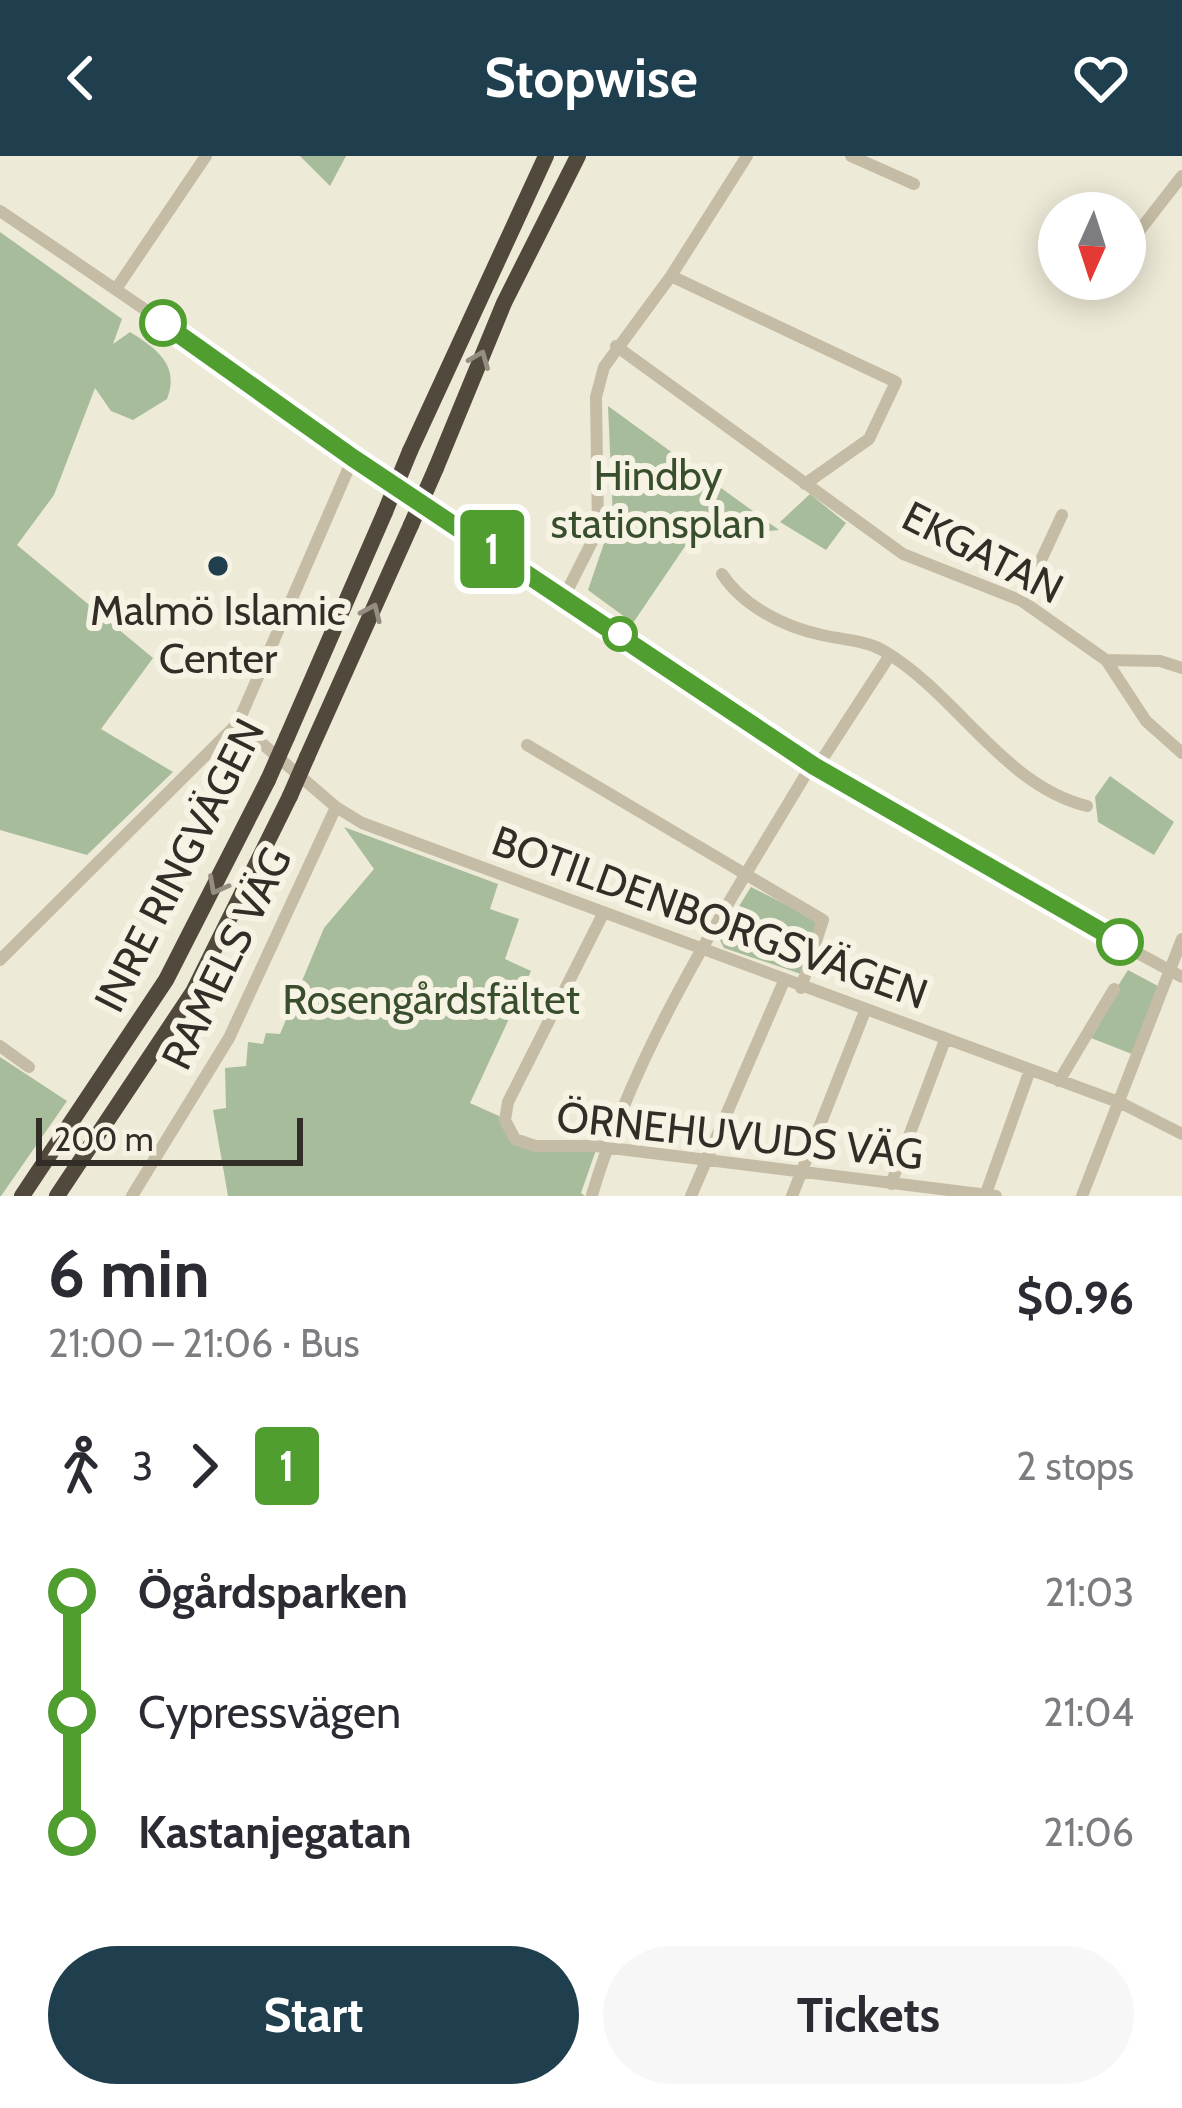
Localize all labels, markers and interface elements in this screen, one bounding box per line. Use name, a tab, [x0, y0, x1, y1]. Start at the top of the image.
icon: back	[48, 45, 114, 111]
text: Stopwise	[484, 45, 698, 111]
icon: heart	[1068, 45, 1134, 111]
north arrow	[1038, 192, 1146, 300]
map controls	[1038, 192, 1146, 300]
unlabelled marker	[141, 301, 185, 345]
one-way arrow	[466, 350, 490, 371]
park label: Hindby stationsplan	[550, 449, 766, 549]
street label: EKGATAN	[894, 490, 1072, 614]
line badge: 1	[453, 510, 531, 588]
text: 1	[484, 523, 500, 575]
marker: Malmö Islamic Center	[205, 553, 231, 579]
place label: Malmö Islamic Center	[90, 584, 346, 684]
one-way arrow	[357, 603, 381, 624]
unlabelled marker	[604, 618, 636, 650]
street label: INRE RINGVÄGEN	[83, 710, 275, 1020]
street label: BOTILDENBORGSVÄGEN	[485, 814, 935, 1020]
street label: RAMELS VÄG	[150, 838, 302, 1078]
one-way arrow	[208, 873, 231, 894]
unlabelled marker	[1098, 920, 1142, 964]
park label: Rosengårdsfältet	[282, 973, 580, 1025]
street label: ÖRNEHUVUDS VÄG	[554, 1090, 926, 1180]
scale bar	[36, 1112, 303, 1165]
text: 200 m	[54, 1119, 154, 1159]
text: 6 min	[48, 1233, 210, 1314]
text: $0.96	[1017, 1271, 1134, 1325]
text: 21:00 – 21:06 · Bus	[48, 1319, 360, 1367]
icon: walk	[48, 1433, 114, 1499]
icon: forward	[171, 1433, 237, 1499]
text: 1	[279, 1440, 295, 1492]
text: 3	[132, 1442, 153, 1490]
text: 2 stops	[1016, 1442, 1134, 1490]
text: Ögårdsparken	[138, 1565, 408, 1619]
text: 21:03	[1044, 1568, 1134, 1616]
text: Cypressvägen	[138, 1685, 401, 1739]
text: 21:04	[1043, 1688, 1134, 1736]
text: Kastanjegatan	[138, 1805, 411, 1859]
text: 21:06	[1043, 1808, 1134, 1856]
button: Start	[48, 1946, 579, 2084]
button: Tickets	[603, 1946, 1134, 2084]

